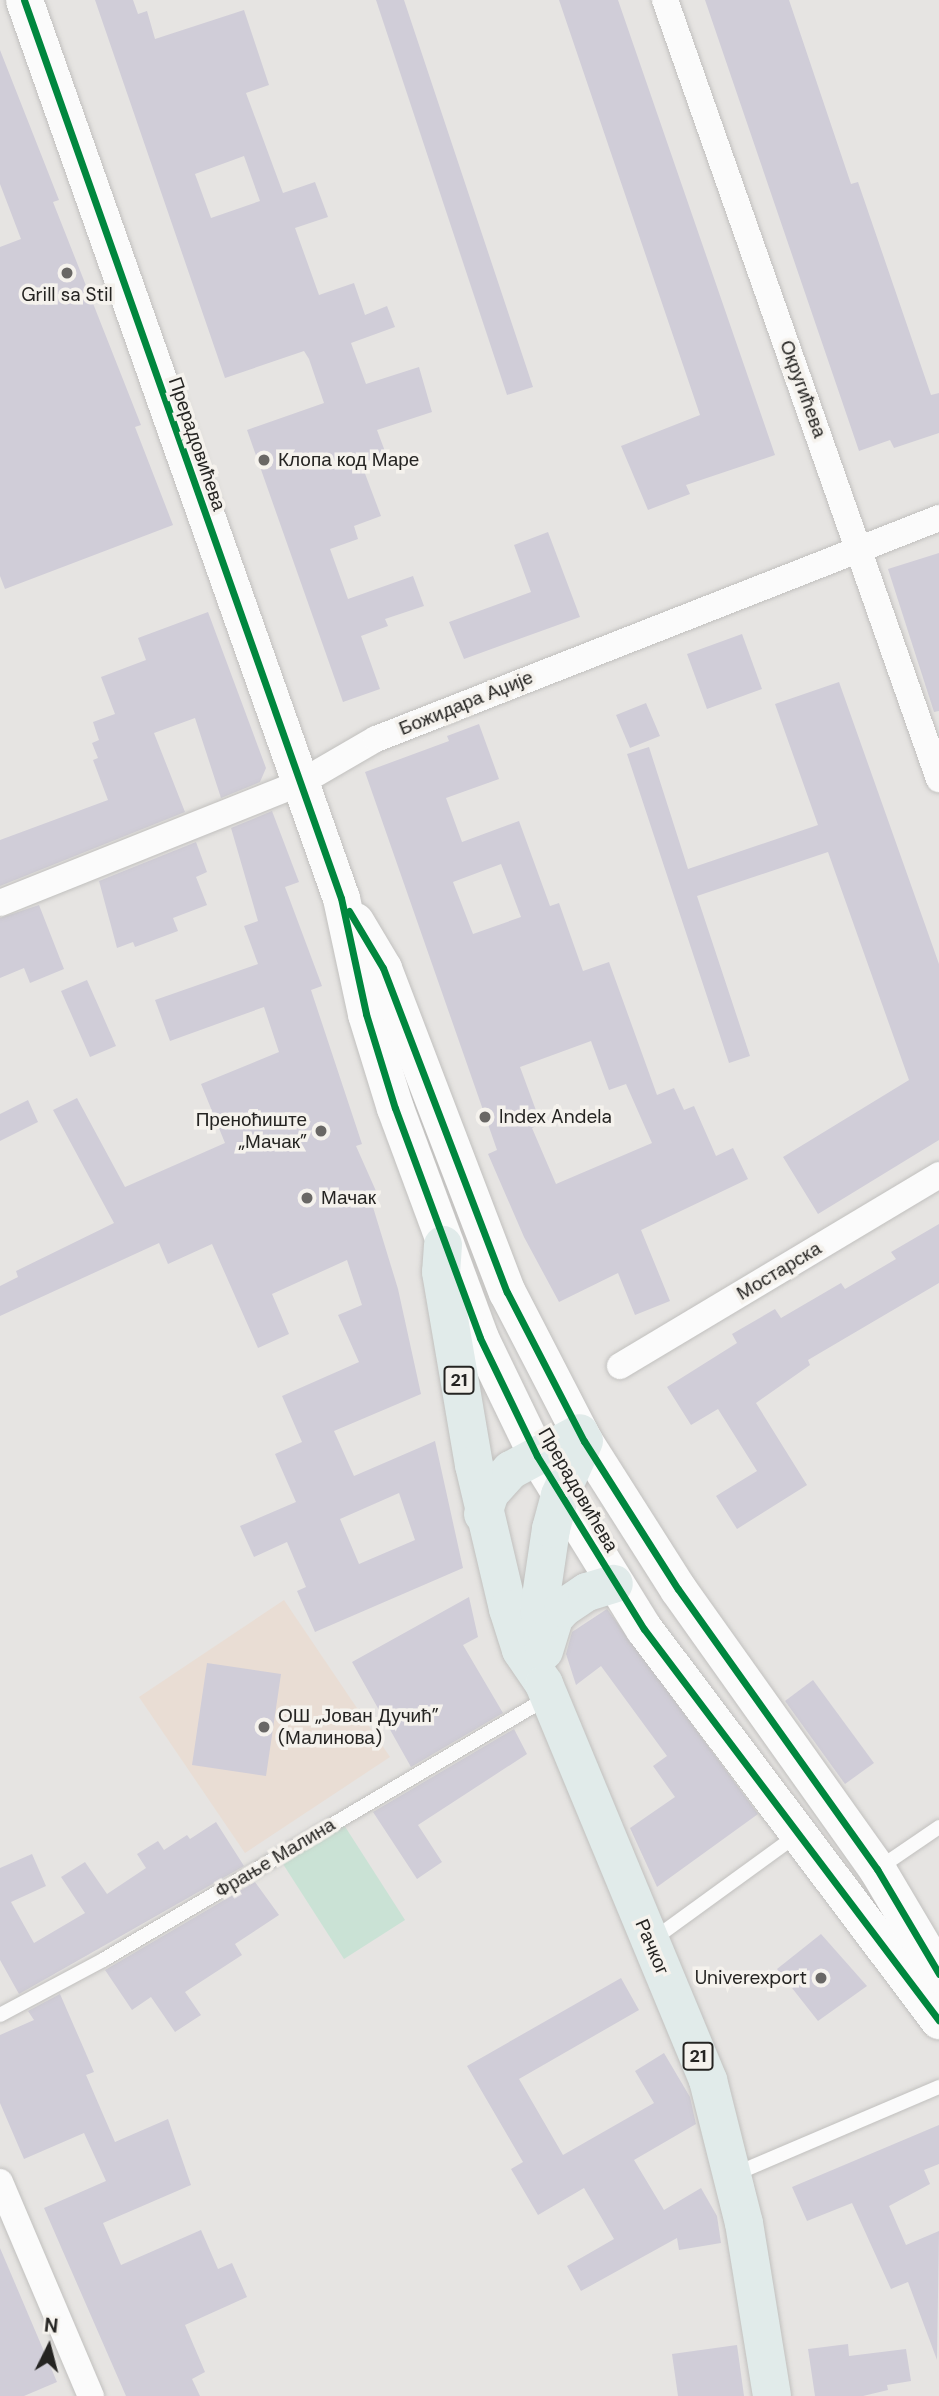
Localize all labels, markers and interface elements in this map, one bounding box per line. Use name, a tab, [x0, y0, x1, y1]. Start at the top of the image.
marker: Grill sa Stil	[59, 265, 75, 281]
place label: Grill sa Stil	[21, 284, 113, 306]
street label: Округићева	[775, 337, 831, 441]
street label: Прерадовићева	[163, 374, 231, 514]
place label: Клопа код Маре	[278, 449, 419, 471]
marker: Клопа код Маре	[256, 452, 272, 468]
street label: Божидара Аџије	[396, 666, 536, 740]
place label: Index Andela	[499, 1106, 612, 1128]
place label: Преноћиште „Мачак”	[196, 1109, 307, 1153]
marker: Index Andela	[477, 1109, 493, 1125]
marker: Преноћиште „Мачак”	[313, 1123, 329, 1139]
place label: Мачак	[321, 1187, 376, 1209]
marker: Мачак	[299, 1190, 315, 1206]
street label: Мостарска	[733, 1237, 825, 1305]
road number: 21	[443, 1366, 475, 1394]
street label: Прерадовићева	[533, 1424, 623, 1556]
place label: ОШ „Јован Дучић” (Малинова)	[278, 1705, 439, 1749]
marker: ОШ „Јован Дучић” (Малинова)	[256, 1719, 272, 1735]
street label: Фрање Малина	[211, 1813, 339, 1903]
street label: Рачког	[630, 1916, 674, 1978]
place label: Univerexport	[695, 1967, 807, 1989]
marker: Univerexport	[813, 1970, 829, 1986]
road number: 21	[682, 2042, 714, 2070]
north arrow	[14, 2312, 84, 2382]
text: N	[43, 2312, 59, 2339]

